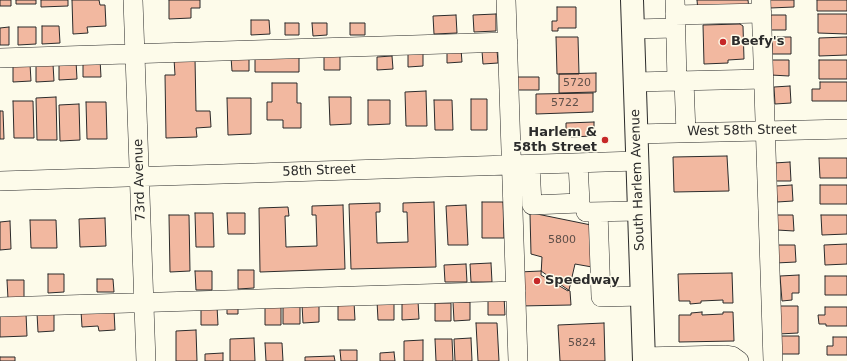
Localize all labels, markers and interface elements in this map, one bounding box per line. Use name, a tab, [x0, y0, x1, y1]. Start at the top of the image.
place label: Beefy's	[731, 34, 784, 50]
marker: Beefy's	[718, 37, 728, 47]
house number: 5720	[563, 76, 591, 90]
house number: 5722	[551, 96, 579, 110]
street label: South Harlem Avenue	[628, 109, 648, 251]
street label: West 58th Street	[687, 122, 797, 140]
place label: Harlem & 58th Street	[513, 125, 597, 156]
marker: Harlem & 58th Street	[600, 135, 610, 145]
street label: 73rd Avenue	[131, 139, 149, 221]
street label: 58th Street	[282, 162, 356, 180]
house number: 5800	[548, 233, 576, 247]
place label: Speedway	[545, 273, 619, 289]
marker: Speedway	[532, 276, 542, 286]
house number: 5824	[568, 336, 596, 350]

